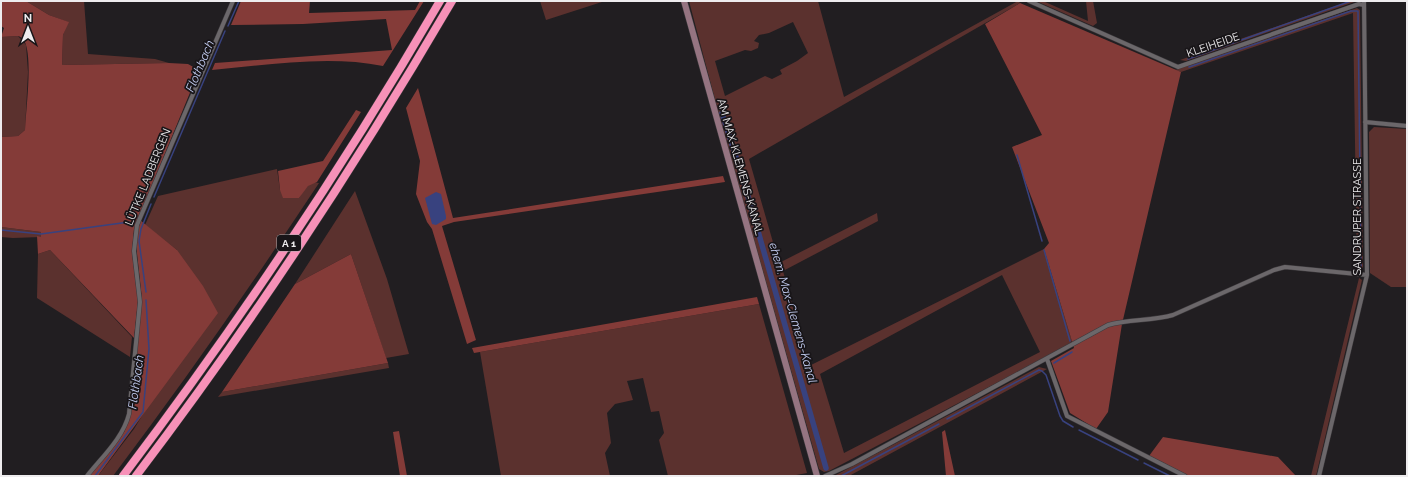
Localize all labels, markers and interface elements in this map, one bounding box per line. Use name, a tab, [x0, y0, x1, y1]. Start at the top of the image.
north arrow	[8, 8, 48, 48]
text: N	[24, 12, 32, 25]
street label: KLEIHEIDE	[1185, 30, 1241, 60]
water label: Flothbach	[183, 38, 217, 94]
street label: AM MAX-KLEMENS-KANAL	[714, 97, 766, 237]
street label: LÜTKE LADBERGEN	[123, 127, 173, 227]
street label: SANDRUPER STRASSE	[1351, 158, 1364, 276]
road number: A 1	[277, 235, 301, 251]
water label: ehem. Max-Clemens-Kanal	[766, 241, 820, 385]
water label: Flothbach	[125, 354, 147, 410]

